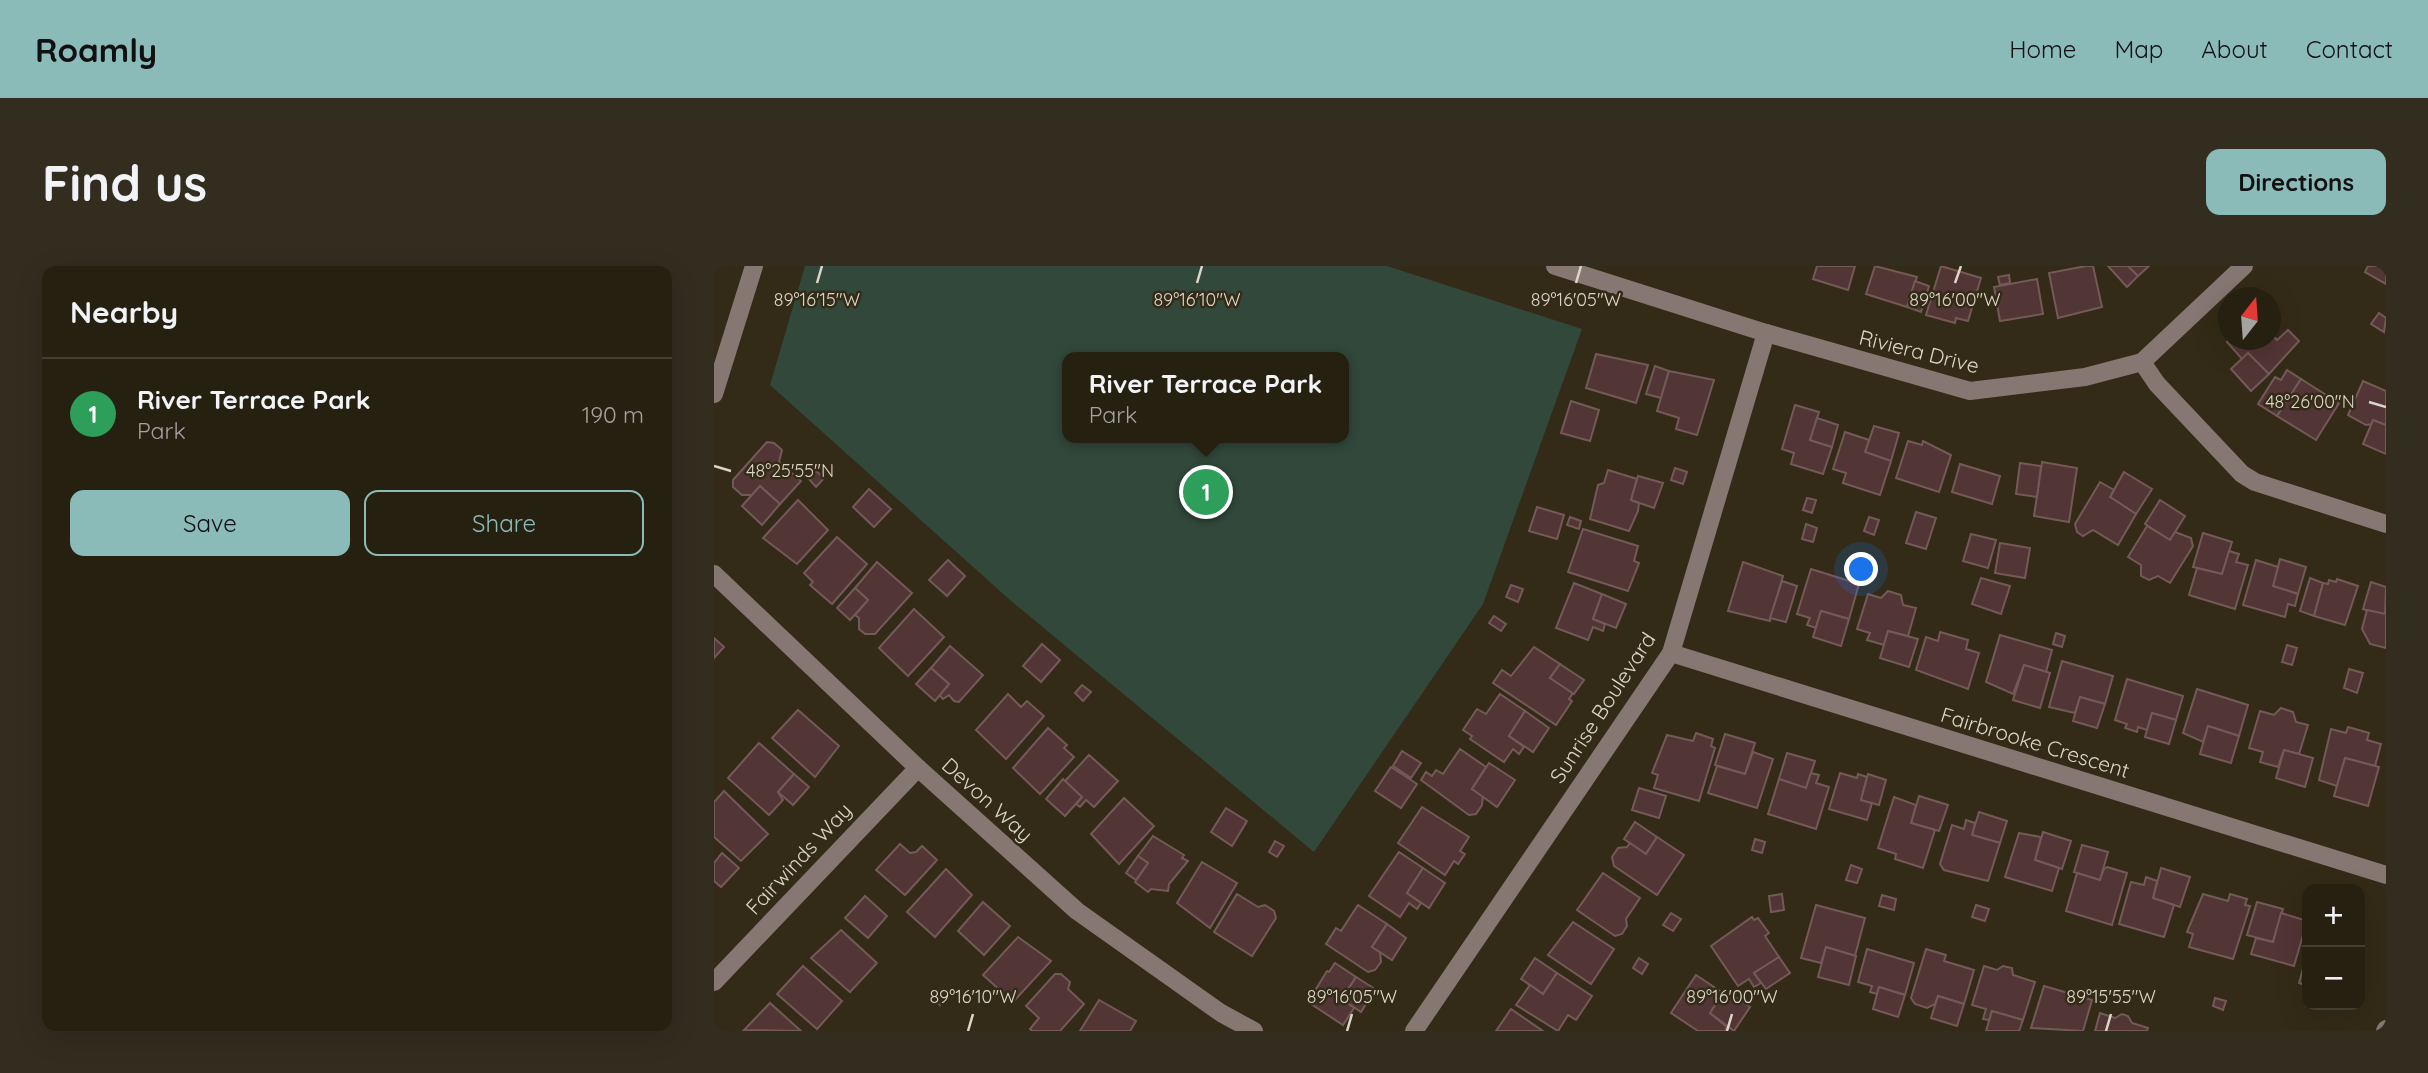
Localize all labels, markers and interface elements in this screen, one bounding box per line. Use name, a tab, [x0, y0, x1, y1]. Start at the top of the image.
text: Roamly	[35, 29, 157, 70]
text: Home	[2009, 34, 2076, 64]
text: Map	[2114, 34, 2163, 64]
text: About	[2201, 34, 2268, 64]
text: Contact	[2306, 34, 2393, 64]
button: Directions	[2206, 149, 2386, 215]
text: Find us	[42, 152, 207, 213]
north arrow	[2218, 287, 2281, 350]
text: 89°16'15"W	[774, 288, 860, 311]
text: 89°16'10"W	[1153, 288, 1241, 311]
text: 89°16'05"W	[1531, 288, 1621, 311]
text: 89°16'00"W	[1909, 288, 2001, 311]
text: Nearby	[70, 293, 178, 331]
street label: Riviera Drive	[1856, 324, 1982, 379]
popup	[1062, 352, 1349, 443]
text: River Terrace Park	[1089, 367, 1322, 400]
text: River Terrace Park	[137, 383, 371, 416]
text: 48°26'00"N	[2265, 390, 2355, 413]
text: 1	[89, 400, 97, 429]
text: 190 m	[582, 400, 644, 429]
text: Park	[1089, 400, 1137, 429]
text: Park	[137, 416, 186, 445]
text: 48°25'55"N	[746, 459, 834, 482]
pin: 1	[1183, 466, 1229, 518]
button: Save	[70, 490, 350, 556]
button: Share	[364, 490, 644, 556]
your location	[1844, 552, 1878, 586]
street label: Sunrise Boulevard	[1544, 627, 1661, 788]
street label: Fairbrooke Crescent	[1938, 701, 2133, 783]
street label: Devon Way	[937, 752, 1038, 847]
street label: Fairwinds Way	[740, 797, 857, 920]
map controls	[2302, 884, 2365, 1010]
button: +	[2302, 884, 2365, 947]
button: −	[2302, 947, 2365, 1010]
text: 89°16'10"W	[929, 985, 1017, 1008]
text: 89°16'05"W	[1307, 985, 1397, 1008]
text: 89°16'00"W	[1686, 985, 1778, 1008]
text: 89°15'55"W	[2066, 985, 2156, 1008]

